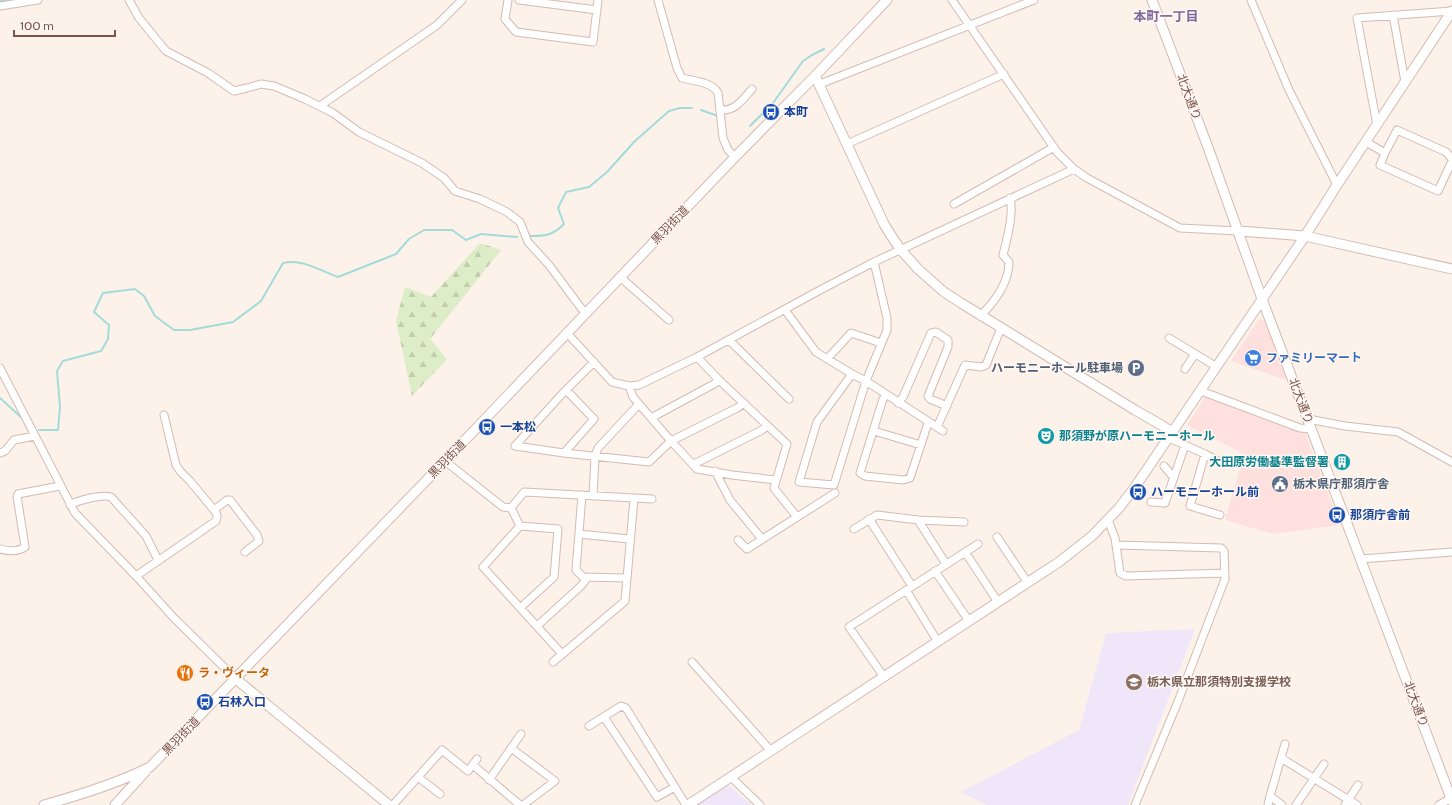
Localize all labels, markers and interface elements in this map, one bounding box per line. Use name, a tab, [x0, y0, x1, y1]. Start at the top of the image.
district label: 本町一丁目	[1133, 8, 1199, 24]
scale bar	[14, 12, 115, 38]
text: 100 m	[20, 18, 54, 33]
street label: 北大通り	[1174, 72, 1205, 122]
bus stop icon: 本町	[761, 102, 781, 122]
place label: 本町	[784, 104, 808, 119]
street label: 黒羽街道	[648, 202, 692, 247]
supermarket icon: ファミリーマート	[1243, 348, 1263, 368]
place label: ファミリーマート	[1266, 350, 1362, 365]
parking icon: ハーモニーホール駐車場	[1126, 358, 1146, 378]
place label: ハーモニーホール駐車場	[991, 360, 1123, 375]
street label: 北大通り	[1286, 376, 1317, 426]
bus stop icon: 一本松	[477, 417, 497, 437]
place label: 一本松	[500, 419, 536, 434]
theatre icon: 那須野が原ハーモニーホール	[1036, 426, 1056, 446]
place label: 那須野が原ハーモニーホール	[1059, 428, 1215, 443]
street label: 黒羽街道	[425, 436, 469, 481]
building icon: 大田原労働基準監督署	[1332, 452, 1352, 472]
place label: 大田原労働基準監督署	[1209, 454, 1329, 469]
public building icon: 栃木県庁那須庁舎	[1270, 474, 1290, 494]
place label: 栃木県庁那須庁舎	[1293, 476, 1389, 491]
bus stop icon: ハーモニーホール前	[1128, 482, 1148, 502]
place label: ハーモニーホール前	[1151, 484, 1259, 499]
bus stop icon: 那須庁舎前	[1327, 505, 1347, 525]
place label: 那須庁舎前	[1350, 507, 1410, 522]
restaurant icon: ラ・ヴィータ	[175, 663, 195, 683]
place label: ラ・ヴィータ	[198, 665, 270, 680]
school or university icon: 栃木県立那須特別支援学校	[1124, 672, 1144, 692]
place label: 栃木県立那須特別支援学校	[1147, 674, 1291, 689]
street label: 北大通り	[1401, 679, 1432, 729]
bus stop icon: 石林入口	[195, 692, 215, 712]
place label: 石林入口	[218, 694, 266, 709]
street label: 黒羽街道	[159, 713, 203, 758]

